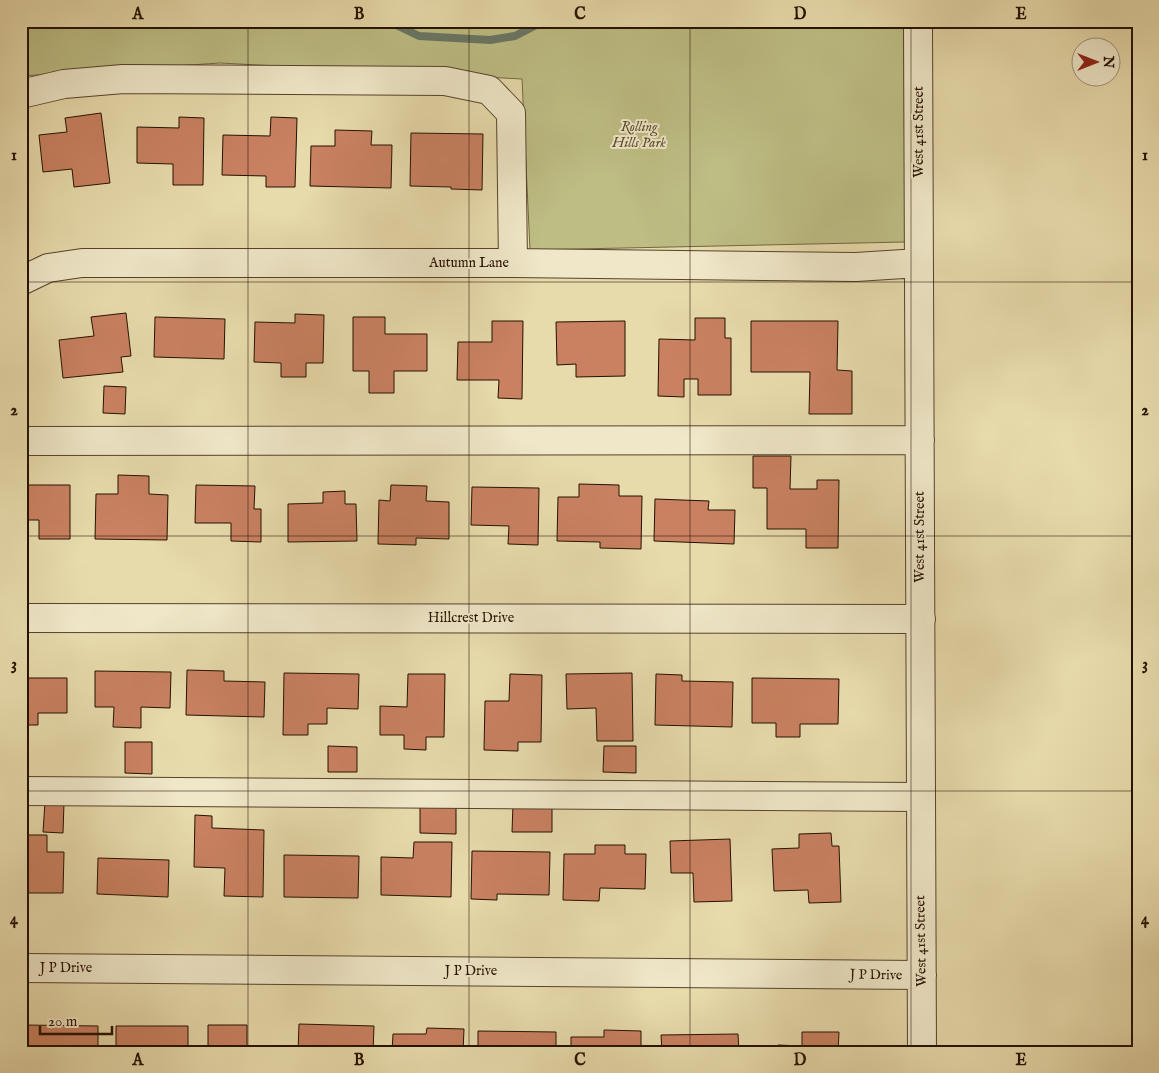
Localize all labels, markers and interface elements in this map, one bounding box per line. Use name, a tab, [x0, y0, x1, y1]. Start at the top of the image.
text: A	[132, 5, 145, 25]
text: B	[354, 5, 365, 25]
text: C	[574, 5, 586, 25]
text: D	[794, 5, 807, 25]
text: E	[1015, 5, 1027, 25]
north arrow	[1072, 38, 1122, 88]
text: N	[1099, 55, 1117, 68]
street label: West 41st Street	[910, 86, 928, 178]
park label: Rolling Hills Park	[611, 118, 666, 152]
text: 1	[11, 146, 17, 166]
text: 1	[1142, 146, 1148, 166]
street label: Autumn Lane	[428, 254, 510, 272]
text: 2	[10, 401, 18, 421]
text: 2	[1141, 401, 1149, 421]
street label: West 41st Street	[911, 491, 929, 583]
street label: Hillcrest Drive	[428, 609, 515, 627]
text: 3	[11, 655, 17, 675]
text: 3	[1142, 655, 1148, 675]
street label: West 41st Street	[911, 895, 931, 987]
text: 4	[10, 910, 19, 930]
text: 4	[1141, 910, 1150, 930]
street label: J P Drive	[38, 959, 93, 977]
street label: J P Drive	[443, 962, 498, 980]
street label: J P Drive	[848, 966, 903, 984]
scale bar	[40, 1003, 112, 1035]
text: 20 m	[48, 1012, 78, 1031]
text: A	[132, 1051, 145, 1071]
text: B	[354, 1051, 365, 1071]
text: C	[574, 1051, 586, 1071]
text: D	[794, 1051, 807, 1071]
text: E	[1015, 1051, 1027, 1071]

